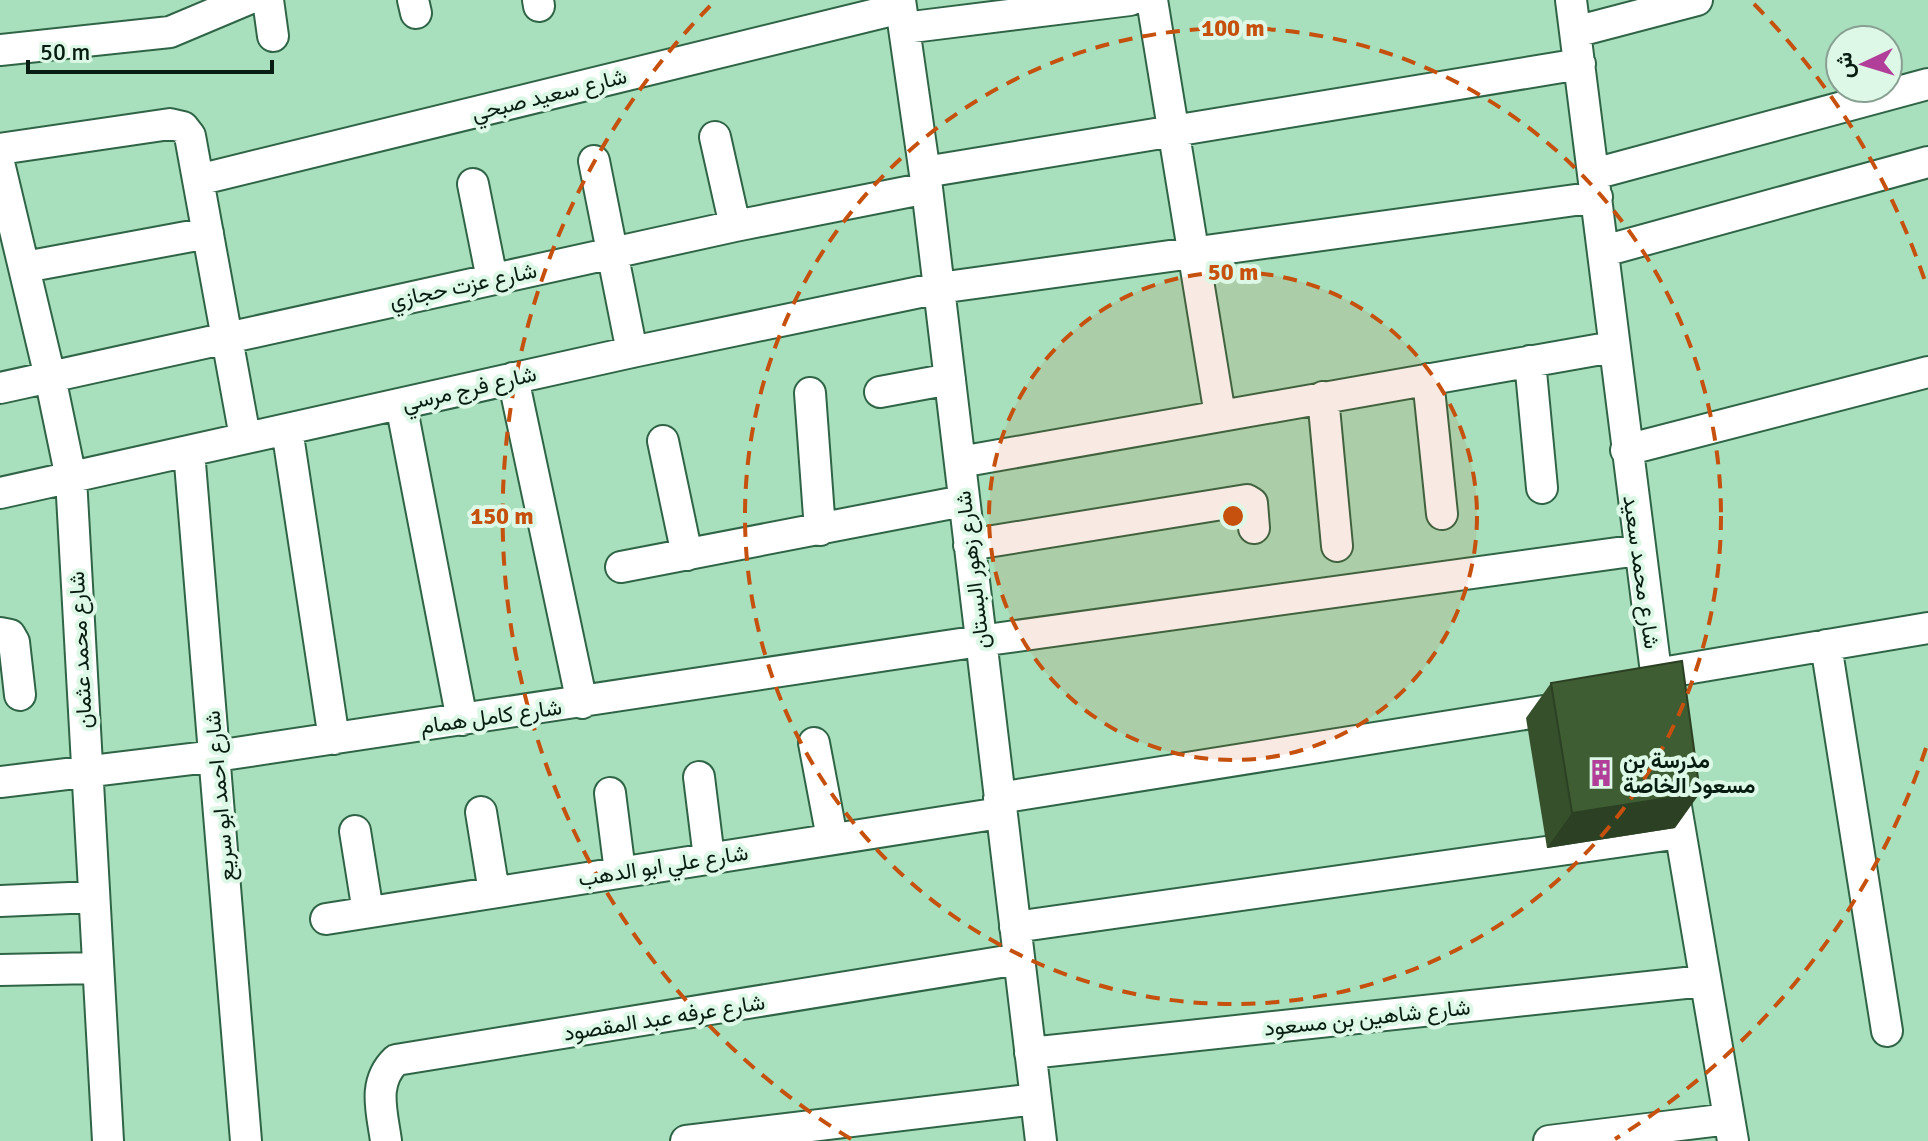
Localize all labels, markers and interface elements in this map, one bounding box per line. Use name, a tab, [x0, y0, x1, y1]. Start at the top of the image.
text: 100 m	[1201, 13, 1265, 43]
scale bar	[28, 24, 272, 74]
north arrow	[1824, 24, 1904, 104]
text: 50 m	[40, 37, 90, 67]
text: ش	[1830, 51, 1859, 79]
street label: شارع سعيد صبحي	[469, 62, 631, 132]
street label: شارع عزت حجازي	[387, 257, 540, 319]
text: 50 m	[1208, 257, 1258, 287]
street label: شارع فرج مرسي	[399, 360, 540, 422]
street label: شارع زهور البستان	[949, 489, 997, 651]
street label: شارع محمد سعيد	[1616, 494, 1666, 651]
text: 150 m	[470, 501, 534, 531]
centre of rings	[1219, 502, 1247, 530]
street label: شارع محمد عثمان	[63, 571, 99, 729]
street label: شارع كامل همام	[419, 693, 564, 741]
street label: شارع احمد ابو سريع	[199, 709, 241, 883]
place label: مدرسة بن مسعود الخاصة	[1623, 747, 1756, 799]
building icon: مدرسة بن مسعود الخاصة	[1586, 758, 1616, 788]
street label: شارع علي ابو الدهب	[576, 839, 751, 897]
street label: شارع عرفه عبد المقصود	[561, 988, 767, 1048]
street label: شارع شاهين بن مسعود	[1263, 993, 1472, 1043]

